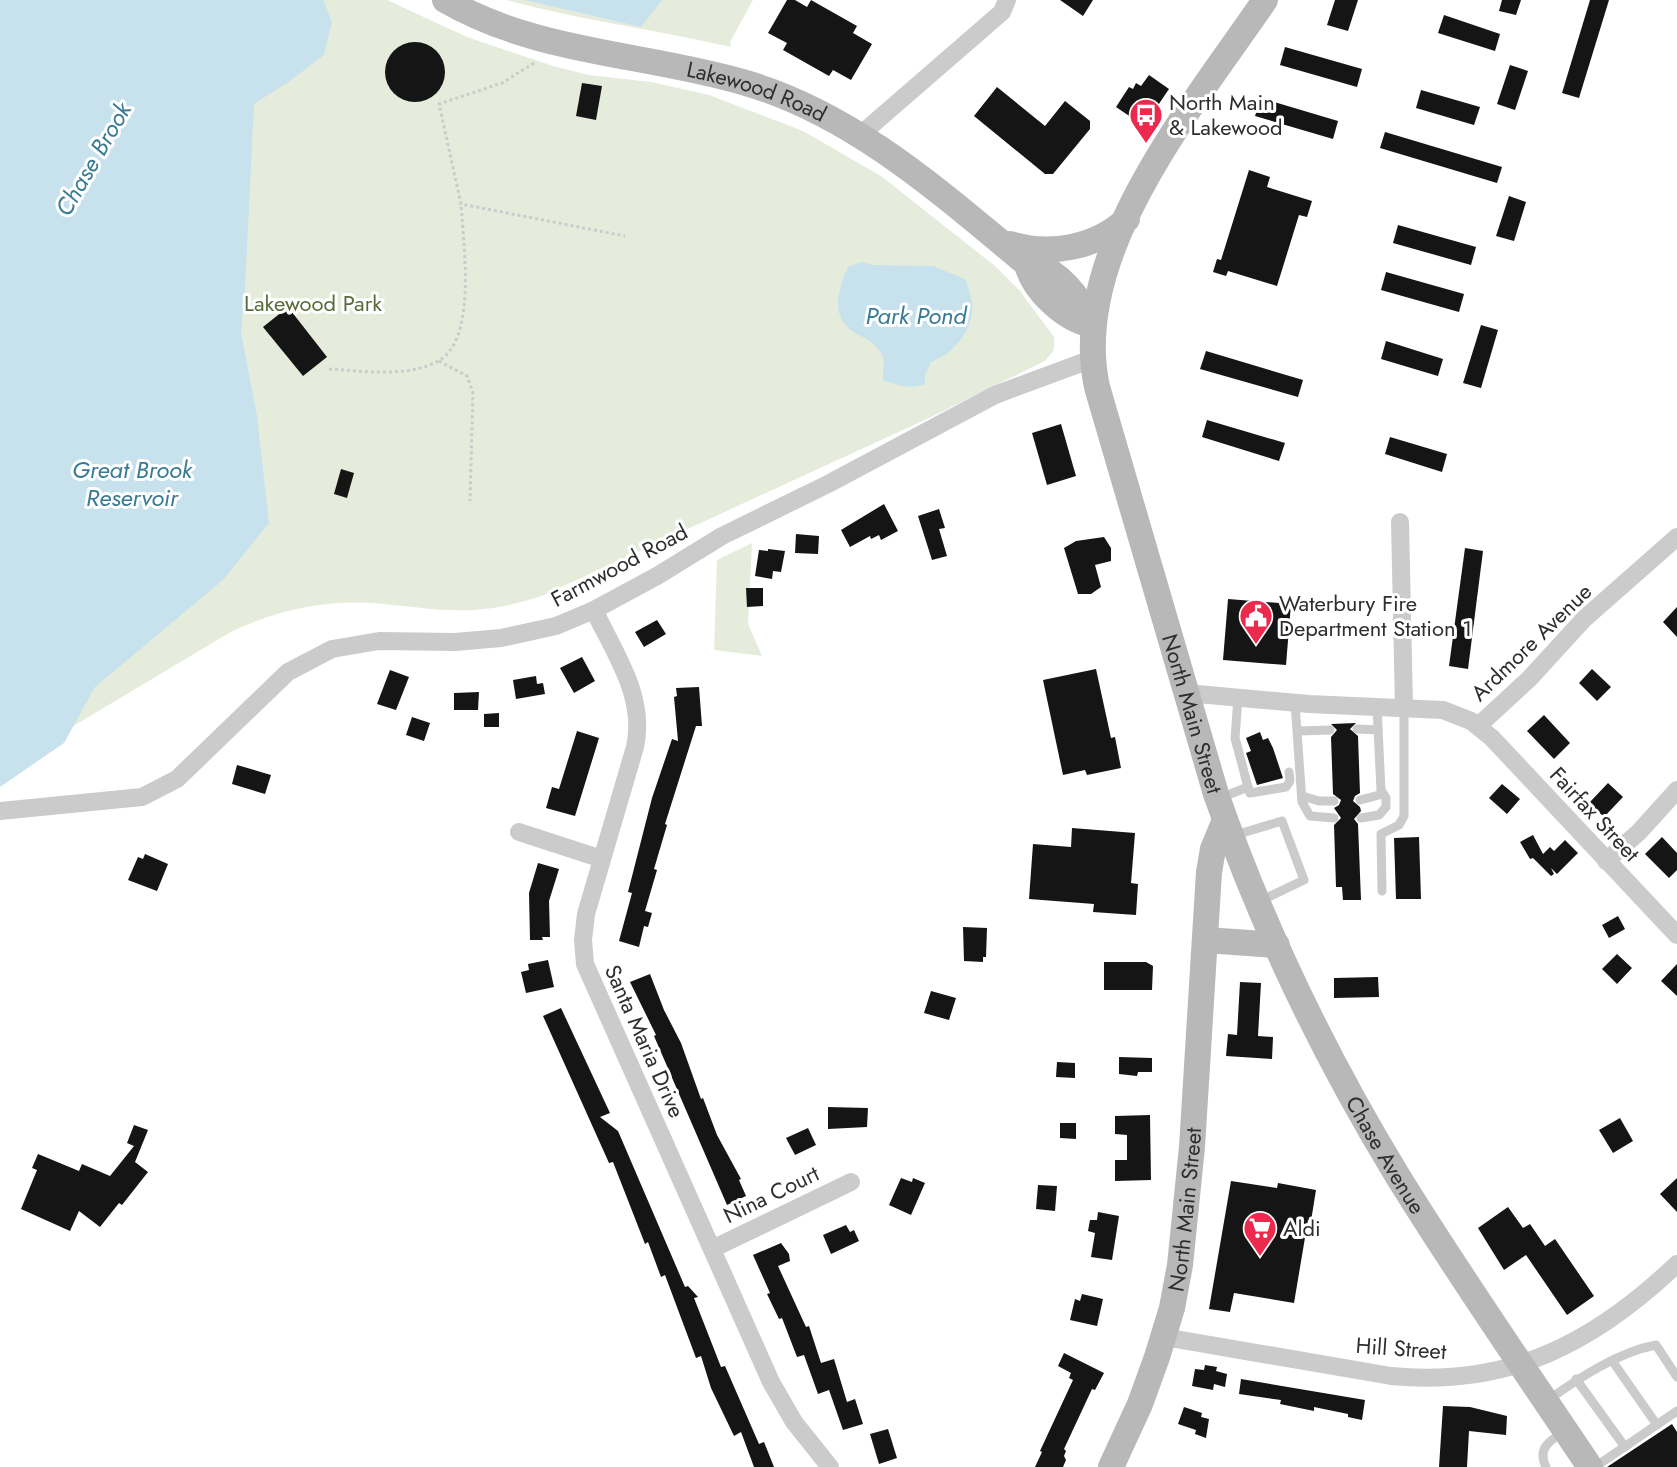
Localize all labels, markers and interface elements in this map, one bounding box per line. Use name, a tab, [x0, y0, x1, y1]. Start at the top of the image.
street label: Lakewood Road	[684, 53, 832, 130]
place label: North Main & Lakewood	[1169, 86, 1282, 143]
water label: Chase Brook	[46, 94, 141, 222]
bus stop icon: North Main & Lakewood	[1128, 97, 1164, 144]
park label: Lakewood Park	[244, 287, 382, 319]
water label: Park Pond	[865, 298, 968, 333]
water label: Great Brook Reservoir	[72, 452, 194, 515]
street label: Farmwood Road	[545, 515, 693, 615]
street label: Ardmore Avenue	[1463, 576, 1599, 708]
place label: Waterbury Fire Department Station 1	[1279, 587, 1472, 644]
public building icon: Waterbury Fire Department Station 1	[1238, 598, 1274, 645]
street label: North Main Street	[1154, 630, 1231, 798]
street label: Fairfax Street	[1543, 759, 1648, 869]
street label: Santa Maria Drive	[597, 959, 693, 1123]
street label: Chase Avenue	[1338, 1090, 1433, 1220]
street label: North Main Street	[1159, 1126, 1209, 1294]
street label: Nina Court	[718, 1157, 825, 1231]
supermarket icon: Aldi	[1242, 1210, 1278, 1257]
place label: Aldi	[1283, 1212, 1321, 1244]
street label: Hill Street	[1355, 1329, 1448, 1367]

